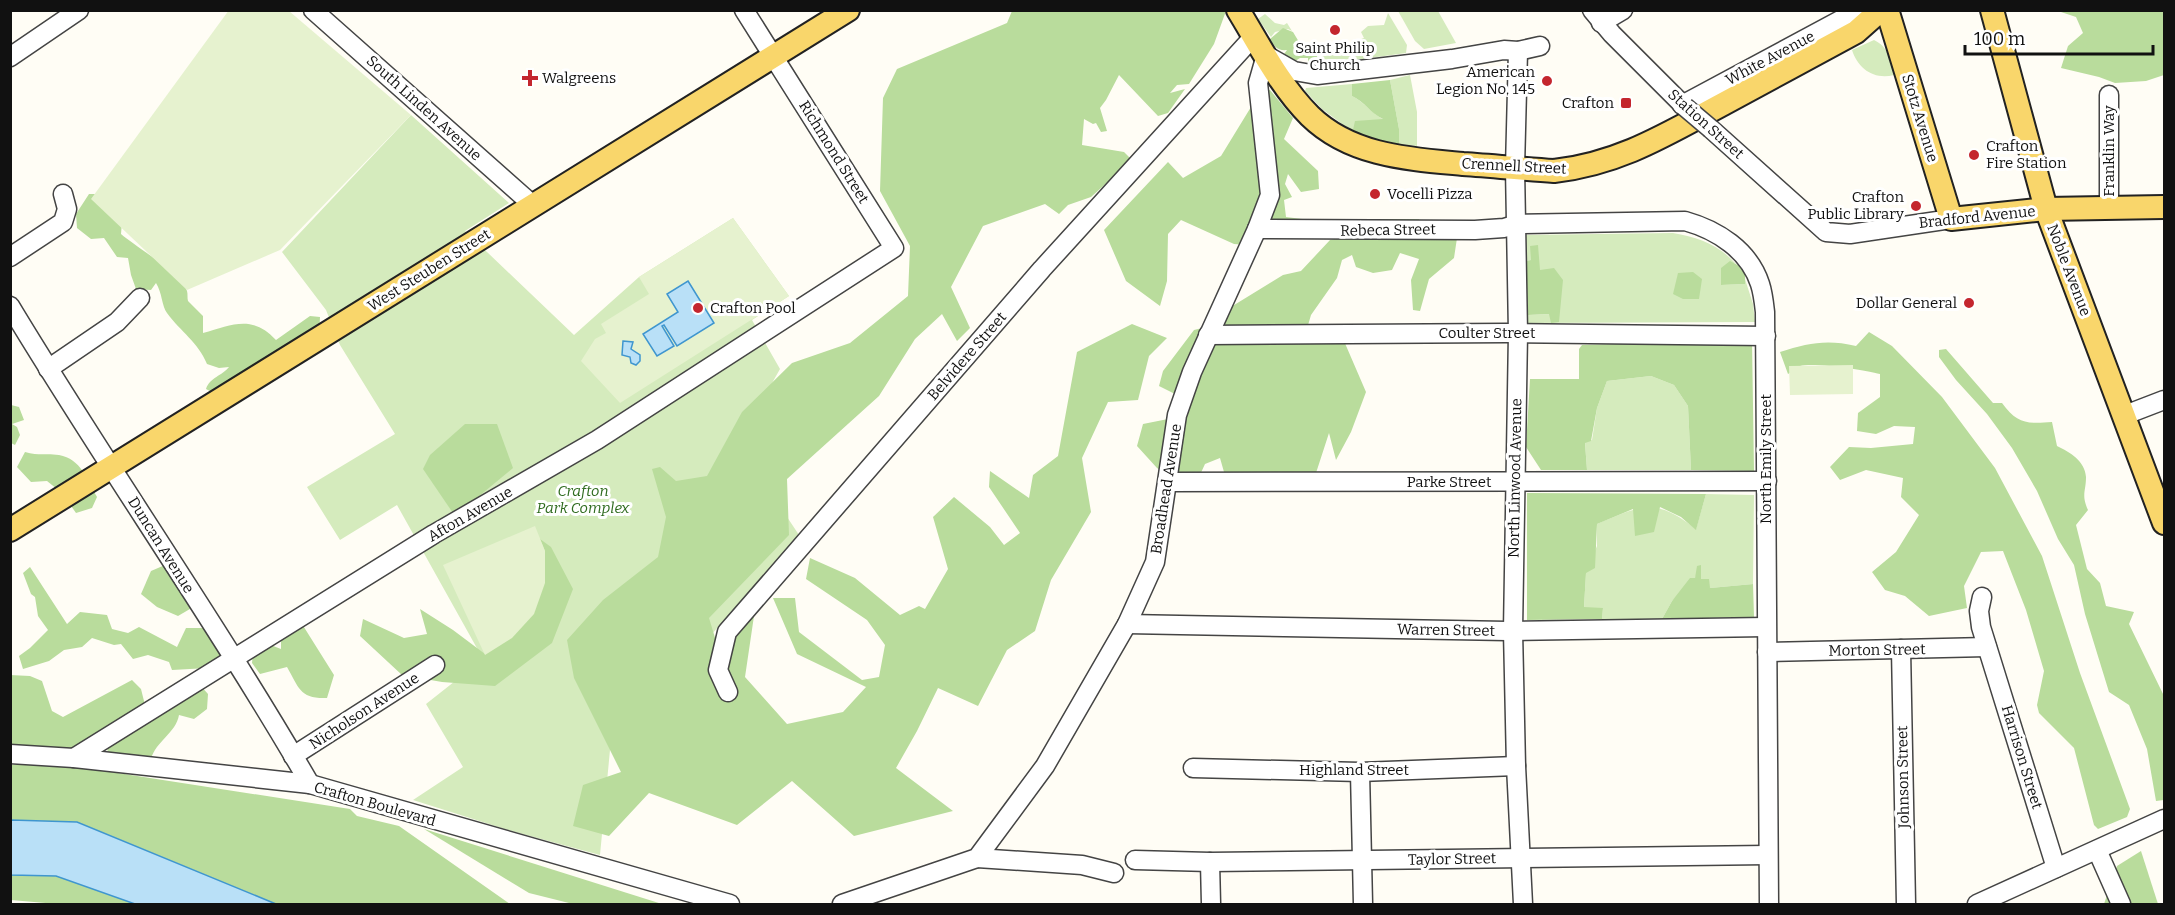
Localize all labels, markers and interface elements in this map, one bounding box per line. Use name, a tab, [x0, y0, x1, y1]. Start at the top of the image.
scale bar	[1965, 18, 2152, 56]
marker: Saint Philip Church	[1328, 23, 1342, 37]
street label: White Avenue	[1722, 27, 1818, 89]
text: 100 m	[1974, 28, 2025, 50]
place label: Saint Philip Church	[1295, 39, 1375, 74]
street label: South Linden Avenue	[363, 52, 485, 164]
place label: American Legion No. 145	[1436, 63, 1536, 98]
place label: Walgreens	[542, 69, 616, 87]
marker: Walgreens	[523, 71, 537, 85]
street label: Stotz Avenue	[1898, 72, 1942, 164]
marker: American Legion No. 145	[1540, 74, 1554, 88]
street label: Station Street	[1664, 85, 1748, 163]
place label: Crafton	[1562, 94, 1614, 112]
marker: Crafton	[1619, 96, 1633, 110]
street label: Richmond Street	[795, 97, 873, 207]
street label: Franklin Way	[2100, 105, 2118, 197]
place label: Crafton Fire Station	[1986, 137, 2067, 172]
marker: Crafton Fire Station	[1967, 148, 1981, 162]
street label: Crennell Street	[1461, 154, 1567, 178]
place label: Vocelli Pizza	[1387, 185, 1473, 203]
marker: Vocelli Pizza	[1368, 187, 1382, 201]
place label: Crafton Public Library	[1807, 188, 1904, 223]
marker: Crafton Public Library	[1909, 199, 1923, 213]
street label: Bradford Avenue	[1918, 202, 2036, 232]
street label: Rebeca Street	[1340, 220, 1437, 240]
street label: Noble Avenue	[2043, 221, 2095, 319]
street label: West Steuben Street	[364, 225, 494, 315]
place label: Dollar General	[1856, 294, 1957, 312]
marker: Dollar General	[1962, 296, 1976, 310]
place label: Crafton Pool	[710, 299, 796, 317]
marker: Crafton Pool	[691, 301, 705, 315]
street label: Belvidere Street	[924, 308, 1011, 404]
street label: Coulter Street	[1439, 324, 1536, 342]
street label: North Emily Street	[1757, 394, 1775, 524]
street label: North Linwood Avenue	[1505, 398, 1525, 558]
street label: Broadhead Avenue	[1147, 423, 1185, 555]
street label: Parke Street	[1407, 473, 1492, 491]
park label: Crafton Park Complex	[537, 482, 630, 517]
street label: Afton Avenue	[424, 483, 516, 545]
street label: Duncan Avenue	[124, 493, 198, 597]
street label: Warren Street	[1397, 620, 1496, 640]
street label: Morton Street	[1828, 640, 1926, 660]
street label: Nicholson Avenue	[306, 669, 422, 753]
street label: Harrison Street	[1998, 703, 2047, 812]
street label: Johnson Street	[1893, 725, 1913, 830]
street label: Highland Street	[1299, 761, 1410, 779]
street label: Crafton Boulevard	[312, 778, 438, 830]
street label: Taylor Street	[1408, 849, 1497, 869]

